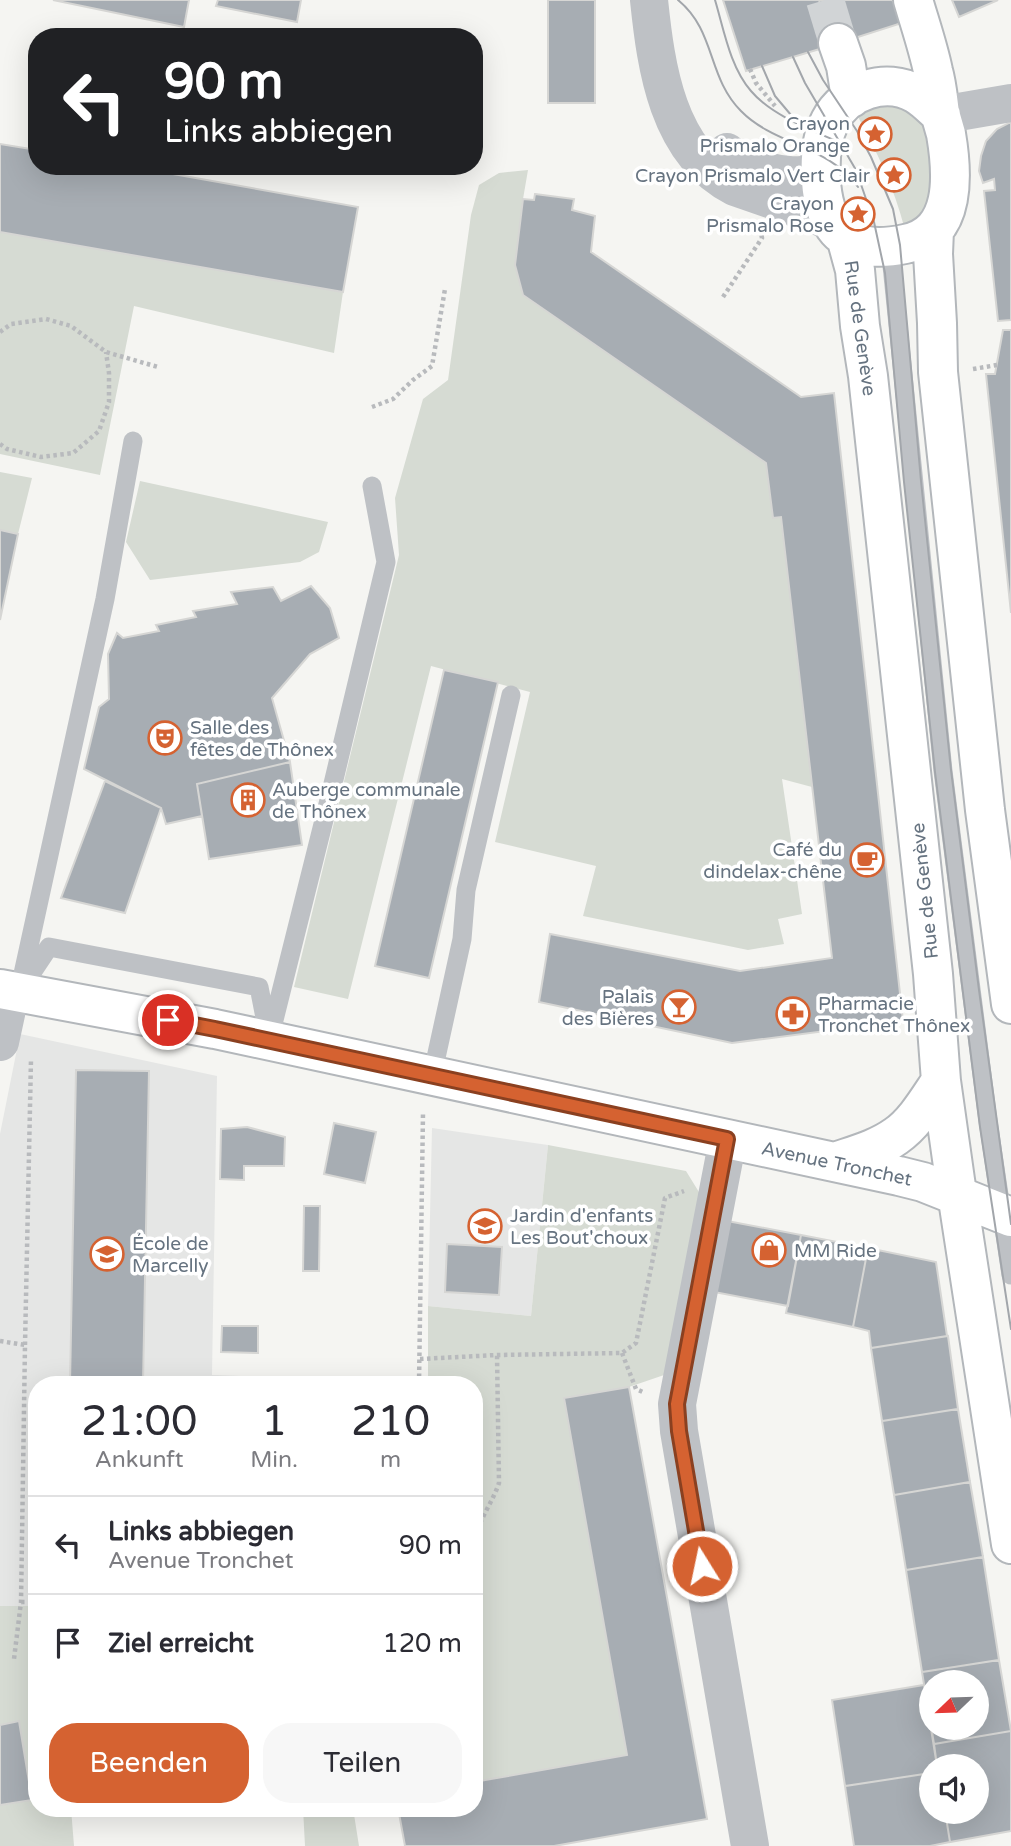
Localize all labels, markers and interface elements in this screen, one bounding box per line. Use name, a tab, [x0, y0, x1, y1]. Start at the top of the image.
text: 90 m	[164, 53, 283, 112]
icon: left	[49, 56, 140, 147]
text: Links abbiegen	[164, 113, 393, 151]
place label: Crayon Prismalo Orange	[699, 113, 850, 157]
place icon: Crayon Prismalo Orange	[856, 115, 894, 153]
place icon: Crayon Prismalo Vert Clair	[875, 156, 913, 194]
place label: Crayon Prismalo Vert Clair	[635, 165, 871, 187]
place label: Crayon Prismalo Rose	[706, 193, 834, 237]
place icon: Crayon Prismalo Rose	[839, 195, 877, 233]
street label: Rue de Genève	[840, 259, 880, 397]
place label: Salle des fêtes de Thônex	[190, 717, 334, 761]
theatre icon: Salle des fêtes de Thônex	[146, 719, 184, 757]
place label: Auberge communale de Thônex	[272, 779, 461, 823]
building icon: Auberge communale de Thônex	[229, 781, 267, 819]
street label: Rue de Genève	[907, 822, 943, 960]
place label: Café du dindelax-chêne	[703, 839, 842, 883]
cafe icon: Café du dindelax-chêne	[848, 841, 886, 879]
place label: Palais des Bières	[562, 986, 654, 1030]
bar icon: Palais des Bières	[660, 988, 698, 1026]
pin	[138, 990, 198, 1050]
place label: Pharmacie Tronchet Thônex	[818, 993, 970, 1037]
pharmacy icon: Pharmacie Tronchet Thônex	[774, 995, 812, 1033]
icon: arrive	[149, 1001, 187, 1039]
street label: Avenue Tronchet	[760, 1137, 914, 1191]
place label: Jardin d'enfants Les Bout'choux	[510, 1205, 653, 1249]
school or university icon: Jardin d'enfants Les Bout'choux	[466, 1207, 504, 1245]
shop icon: MM Ride	[750, 1231, 788, 1269]
place label: École de Marcelly	[132, 1233, 209, 1277]
school or university icon: École de Marcelly	[88, 1235, 126, 1273]
place label: MM Ride	[794, 1240, 877, 1262]
text: 21:00	[81, 1396, 197, 1447]
text: 1	[261, 1396, 287, 1447]
text: 210	[351, 1396, 430, 1447]
text: Ankunft	[95, 1446, 183, 1474]
text: Min.	[250, 1446, 298, 1474]
text: m	[380, 1446, 401, 1474]
text: Links abbiegen	[108, 1516, 294, 1547]
icon: left	[49, 1526, 87, 1564]
position arrow	[665, 1529, 739, 1603]
text: 90 m	[399, 1530, 462, 1561]
text: Avenue Tronchet	[108, 1547, 293, 1575]
icon: arrive	[49, 1624, 87, 1662]
text: Ziel erreicht	[108, 1628, 254, 1659]
text: 120 m	[382, 1628, 462, 1659]
north arrow	[919, 1670, 989, 1740]
map controls	[919, 1670, 989, 1824]
button: Beenden	[49, 1723, 249, 1803]
button: Teilen	[263, 1723, 462, 1803]
button: sound	[919, 1754, 989, 1824]

